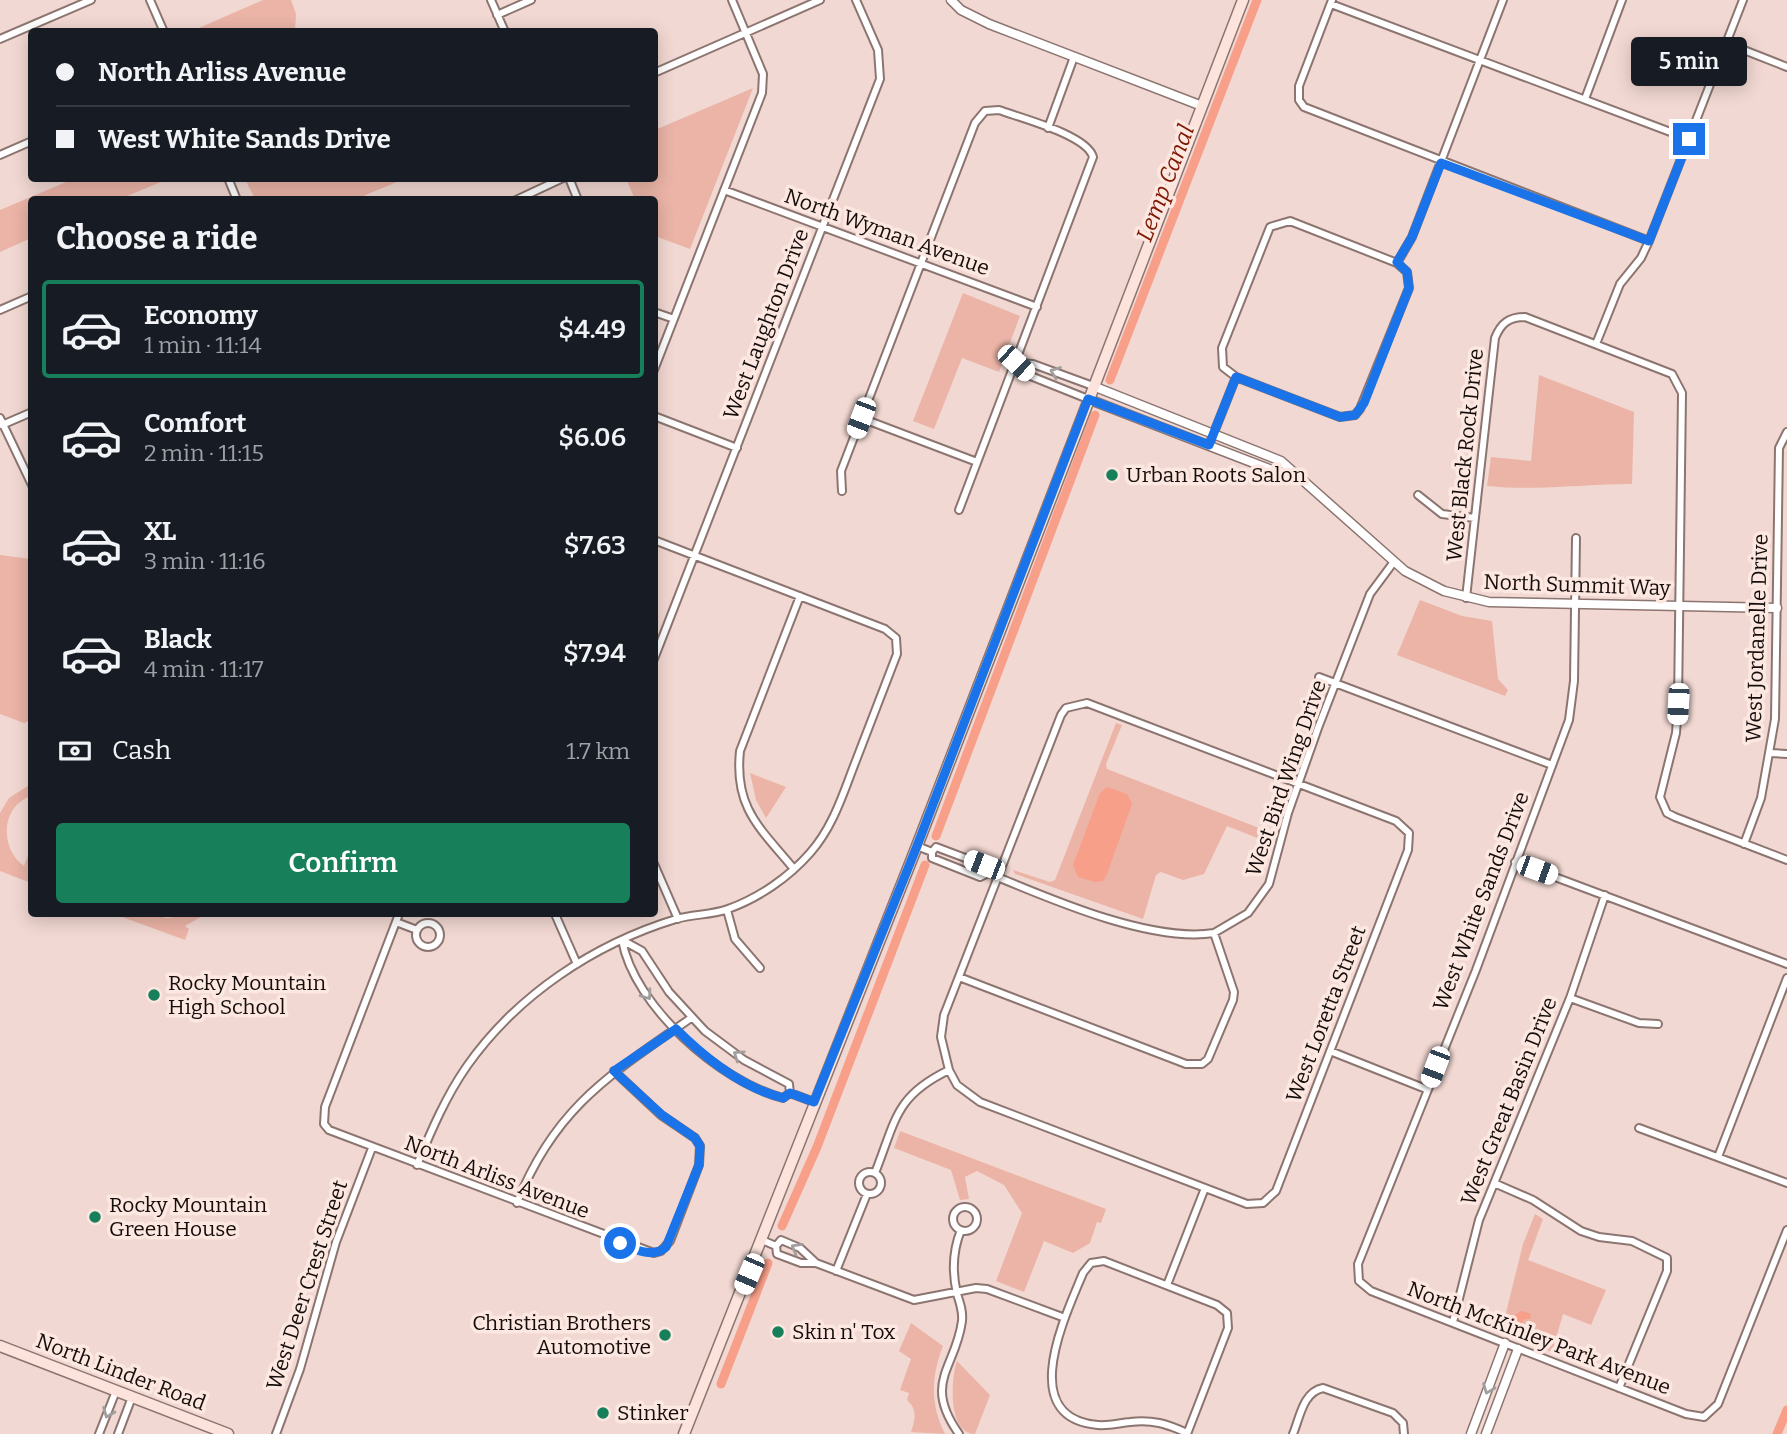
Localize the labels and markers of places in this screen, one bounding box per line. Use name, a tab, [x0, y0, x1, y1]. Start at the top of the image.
place label: Urban Roots Salon	[1126, 462, 1306, 488]
marker: Urban Roots Salon	[1104, 467, 1120, 483]
place label: Rocky Mountain High School	[168, 970, 326, 1020]
marker: Rocky Mountain High School	[146, 987, 162, 1003]
place label: Rocky Mountain Green House	[109, 1192, 267, 1242]
marker: Rocky Mountain Green House	[87, 1209, 103, 1225]
place label: Christian Brothers Automotive	[472, 1310, 651, 1360]
place label: Skin n' Tox	[792, 1319, 896, 1345]
marker: Skin n' Tox	[770, 1324, 786, 1340]
marker: Christian Brothers Automotive	[657, 1327, 673, 1343]
place label: Stinker	[617, 1400, 688, 1426]
marker: Stinker	[595, 1405, 611, 1421]

